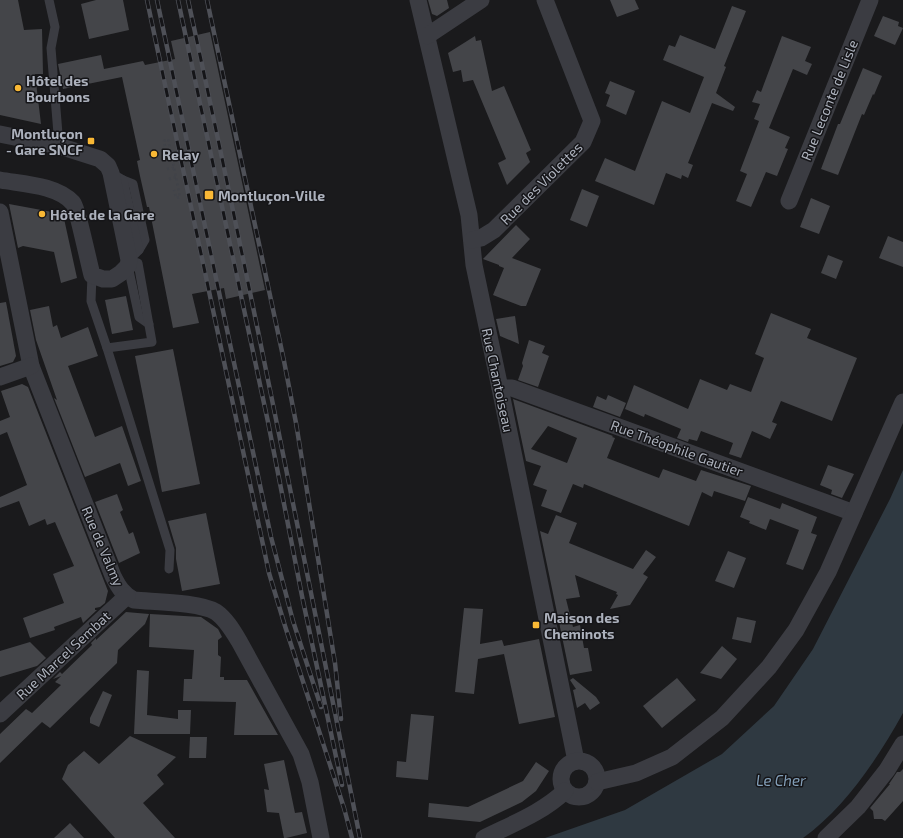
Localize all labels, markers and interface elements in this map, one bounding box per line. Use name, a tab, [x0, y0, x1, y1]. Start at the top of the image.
street label: Rue Leconte de Lisle	[797, 37, 861, 163]
place label: Hôtel des Bourbons	[26, 72, 90, 105]
marker: Hôtel des Bourbons	[13, 83, 23, 93]
place label: Montluçon - Gare SNCF	[6, 125, 83, 158]
marker: Montluçon - Gare SNCF	[86, 136, 96, 146]
street label: Rue des Violettes	[496, 138, 586, 228]
place label: Relay	[162, 146, 199, 163]
marker: Relay	[149, 149, 159, 159]
place label: Montluçon-Ville	[218, 187, 325, 205]
marker: Montluçon-Ville	[203, 189, 215, 201]
place label: Hôtel de la Gare	[50, 206, 155, 223]
marker: Hôtel de la Gare	[37, 209, 47, 219]
street label: Rue Chantoiseau	[479, 326, 517, 434]
street label: Rue Théophile Gautier	[608, 416, 746, 480]
street label: Rue de Valmy	[79, 503, 128, 589]
street label: Rue Marcel Sembat	[12, 607, 114, 703]
place label: Maison des Cheminots	[544, 609, 619, 642]
marker: Maison des Cheminots	[531, 620, 541, 630]
water label: Le Cher	[756, 771, 807, 789]

